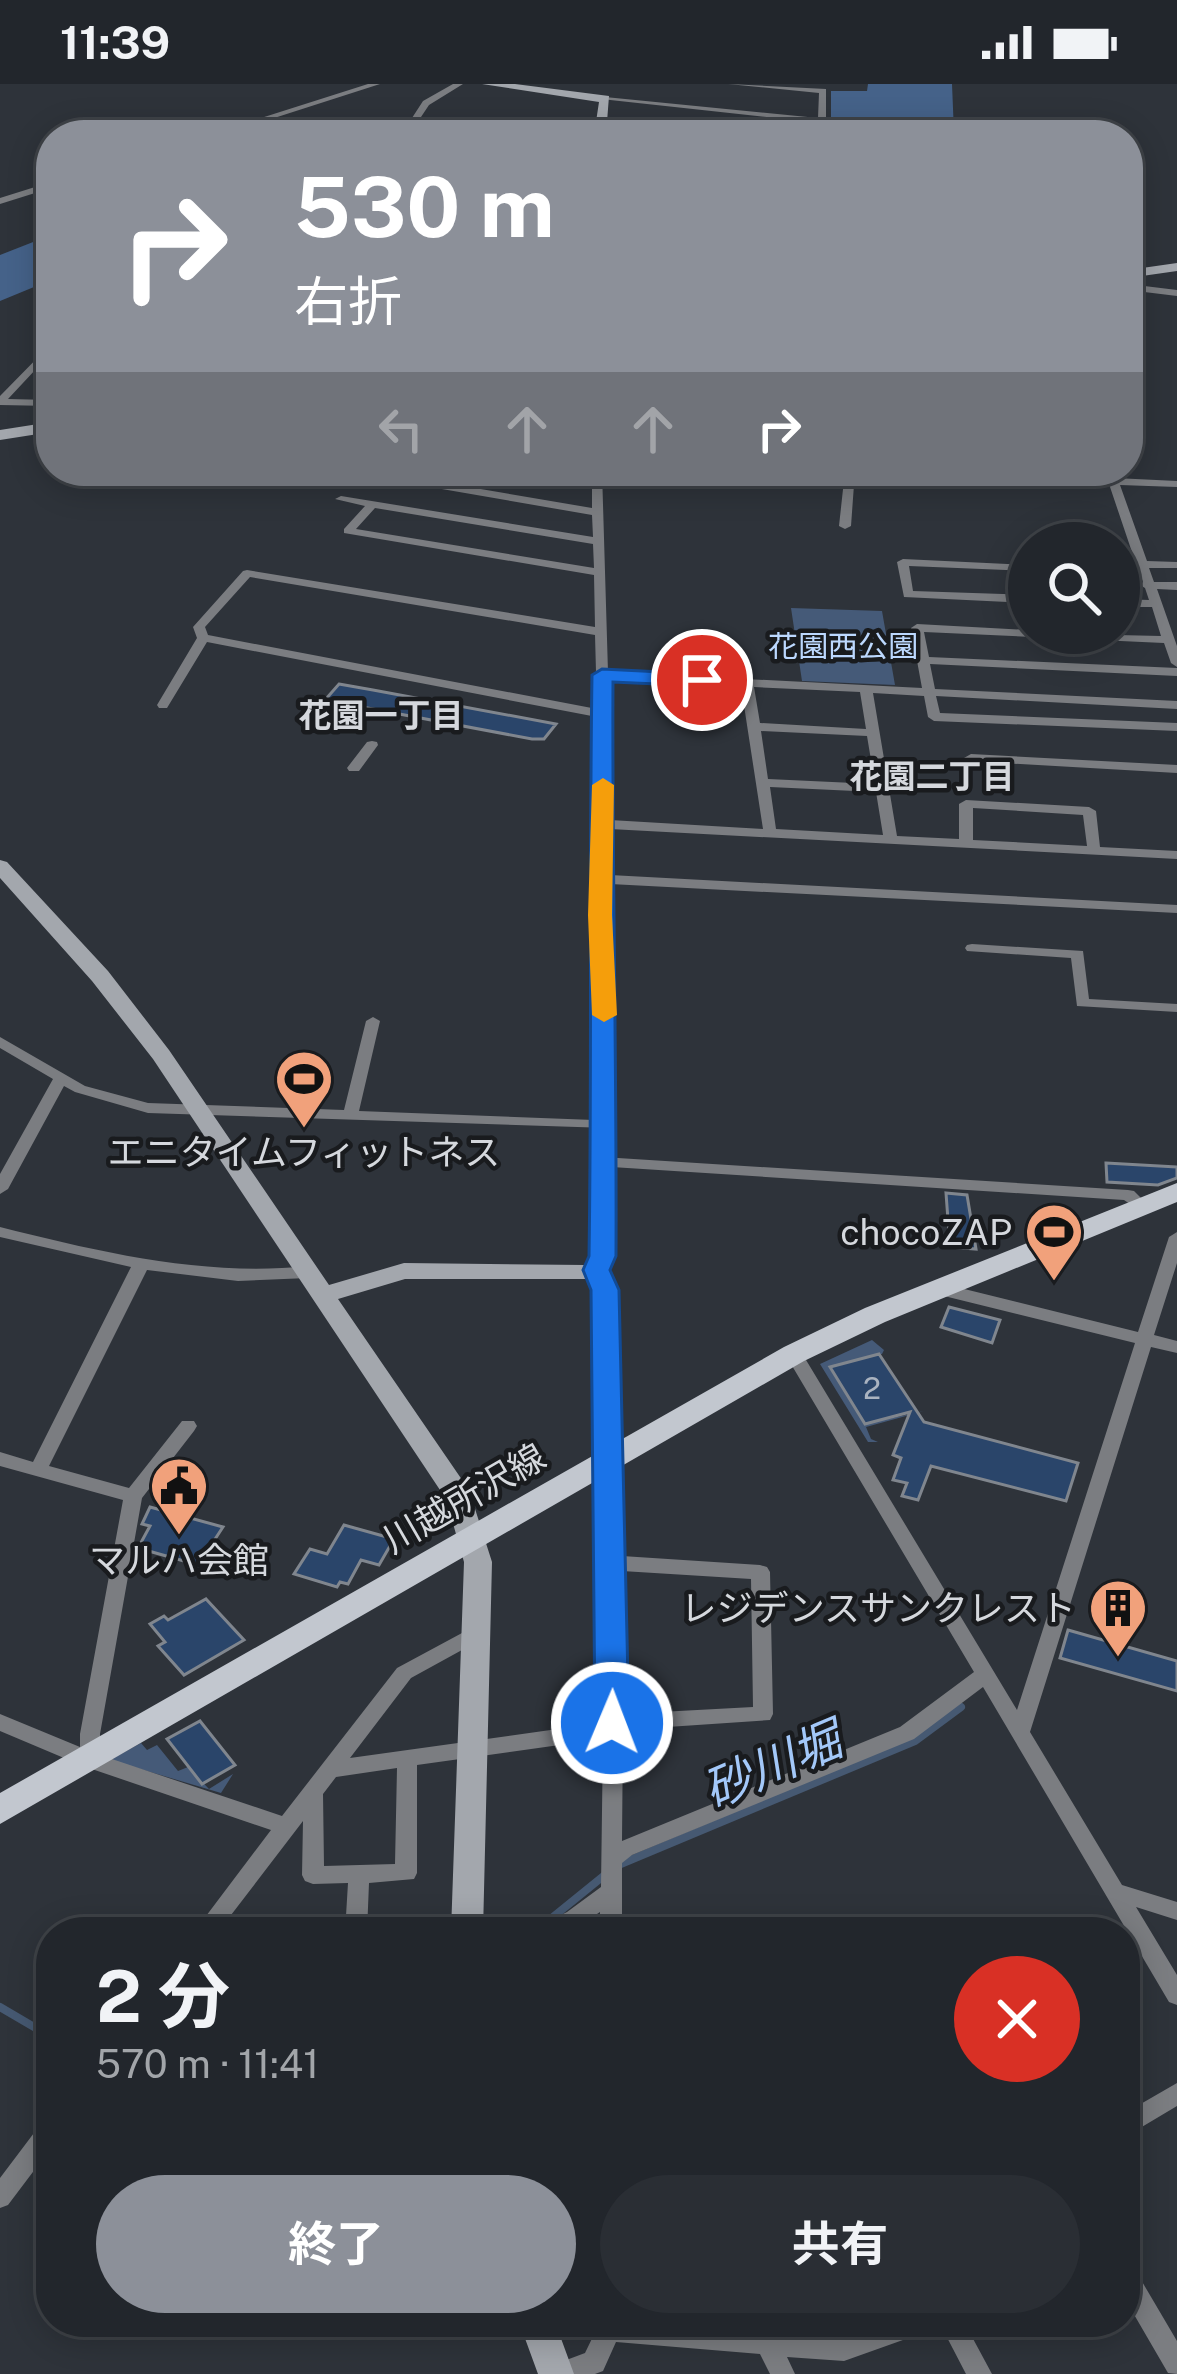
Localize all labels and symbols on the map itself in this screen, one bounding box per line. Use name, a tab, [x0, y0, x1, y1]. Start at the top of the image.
park label: 花園西公園	[768, 628, 918, 664]
pin	[651, 629, 753, 731]
district label: 花園一丁目	[299, 696, 464, 734]
district label: 花園二丁目	[850, 757, 1015, 795]
sports icon: エニタイムフィットネス	[273, 1048, 335, 1130]
place label: エニタイムフィットネス	[108, 1131, 500, 1173]
sports icon: chocoZAP	[1023, 1201, 1085, 1283]
place label: chocoZAP	[840, 1211, 1012, 1253]
house number: 2	[863, 1370, 881, 1406]
street label: 川越所沢線	[376, 1435, 552, 1561]
public building icon: マルハ会館	[148, 1455, 210, 1537]
place label: マルハ会館	[89, 1539, 269, 1581]
building icon: レジデンスサンクレスト	[1087, 1577, 1149, 1659]
place label: レジデンスサンクレスト	[681, 1587, 1076, 1629]
position arrow	[549, 1660, 675, 1786]
water label: 砂川堀	[694, 1707, 856, 1819]

